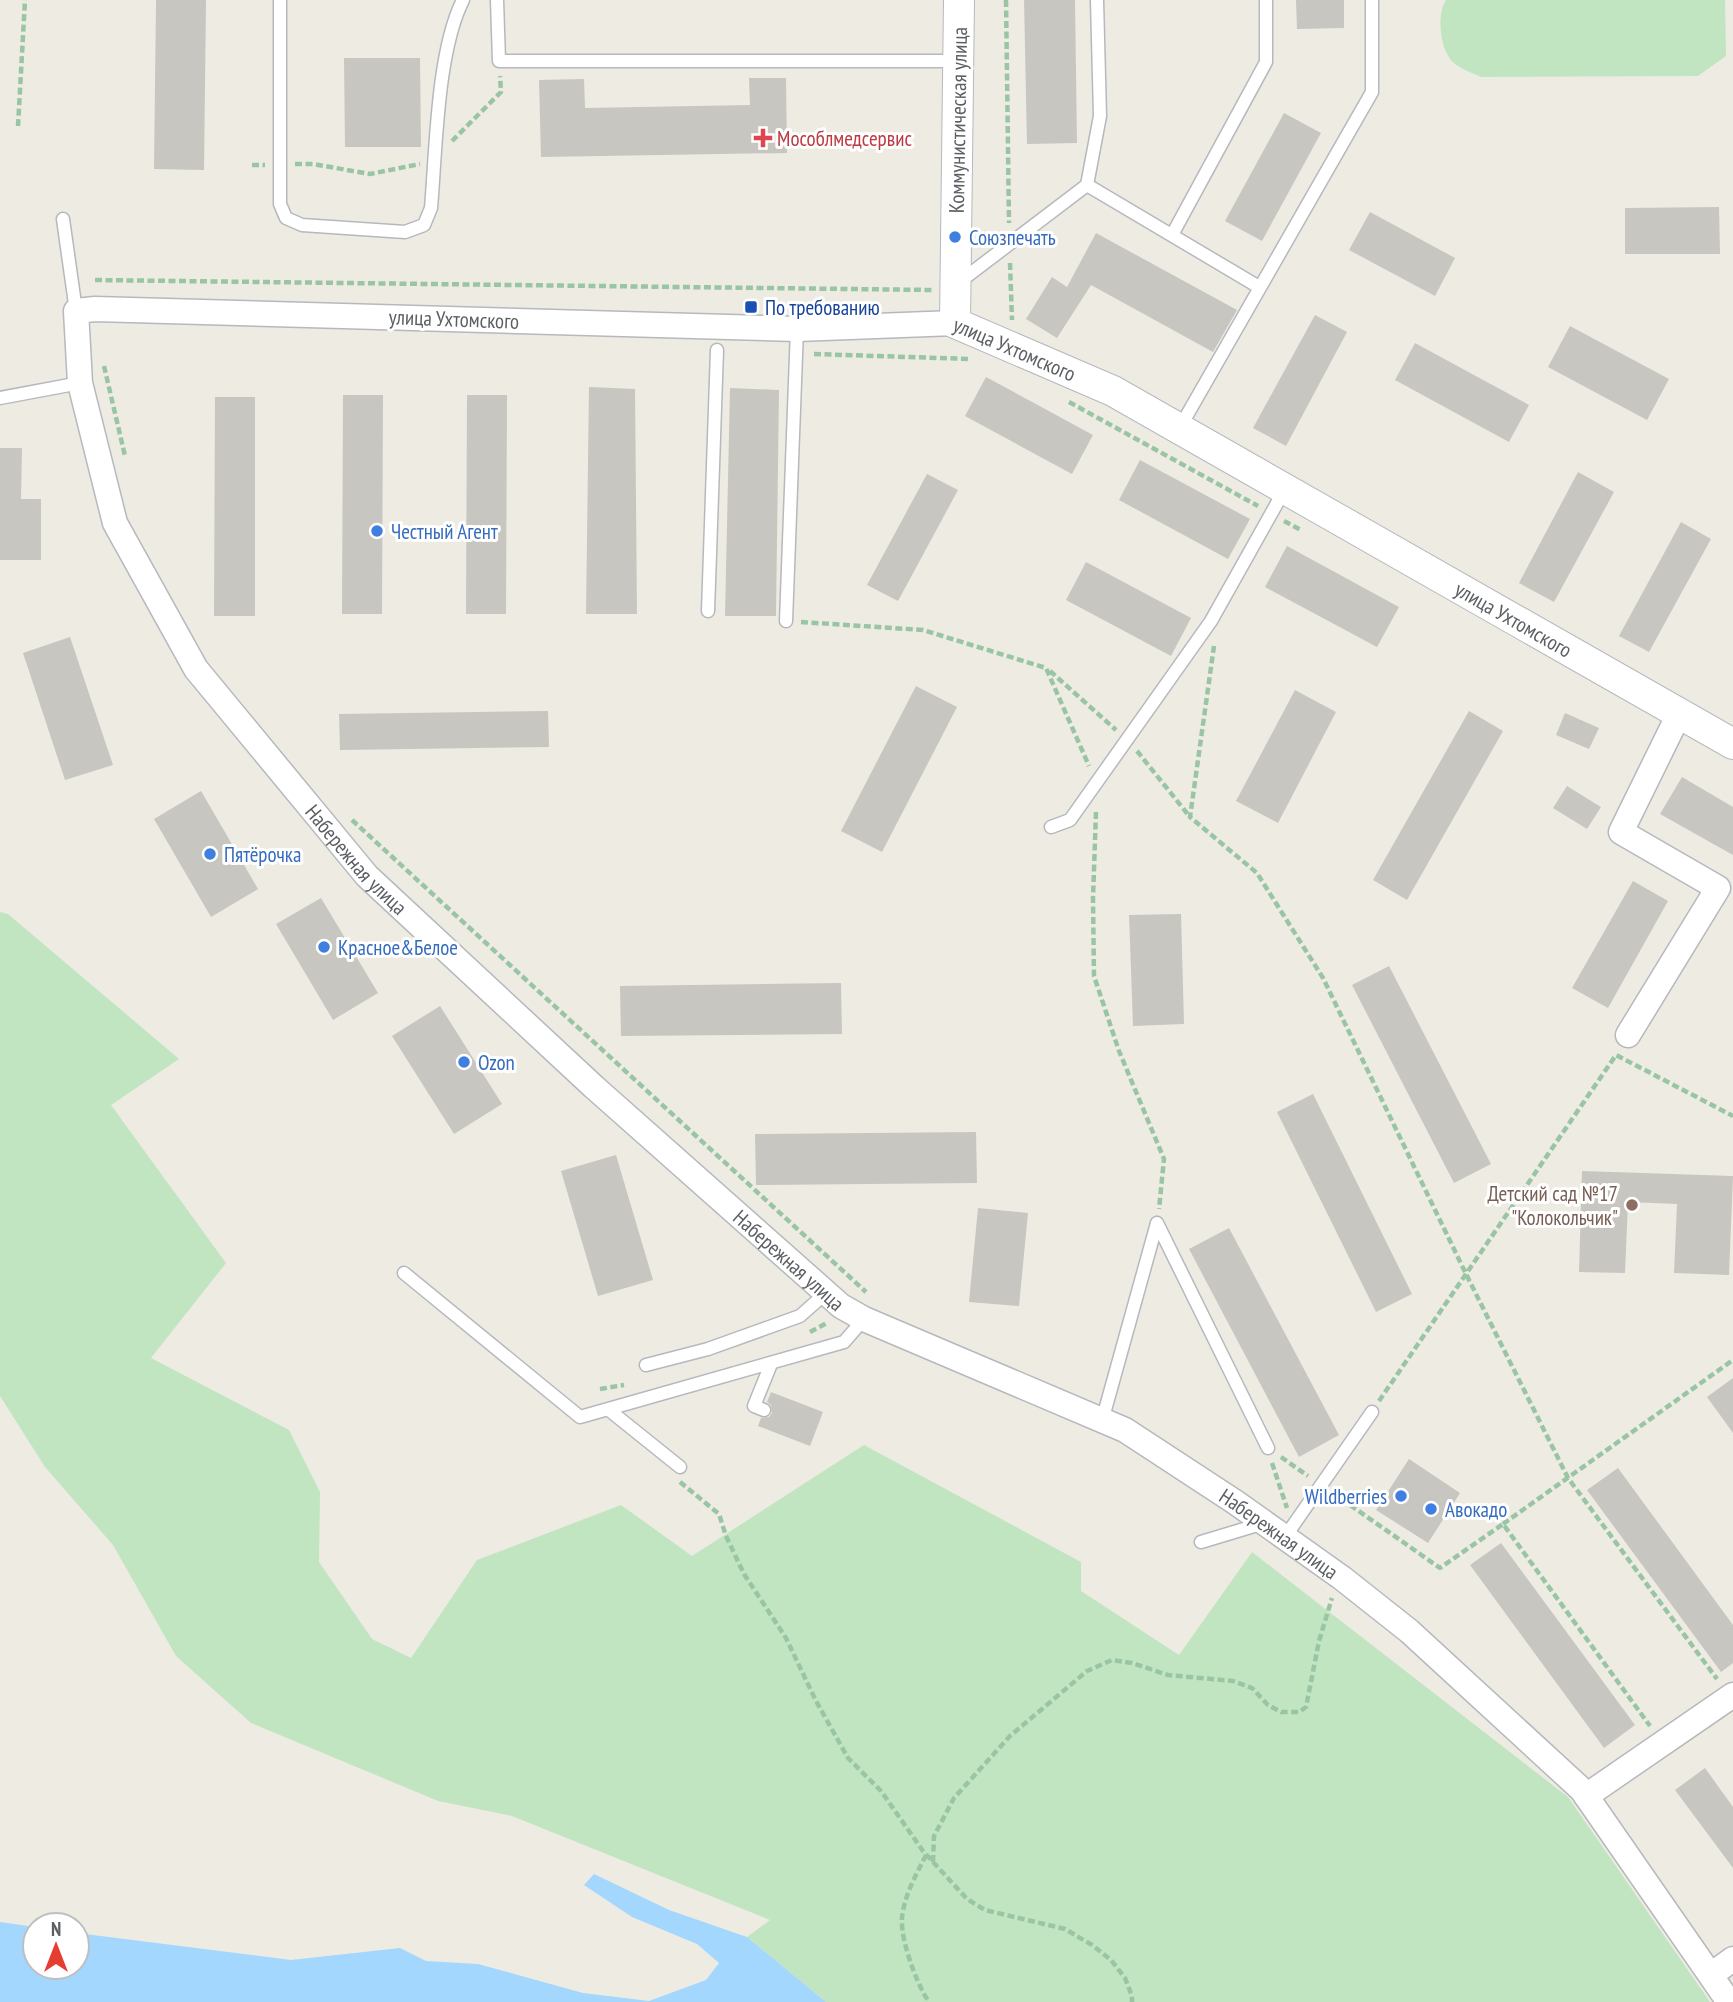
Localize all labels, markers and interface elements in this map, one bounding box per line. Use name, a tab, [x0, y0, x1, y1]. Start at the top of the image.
street label: Коммунистическая улица	[943, 27, 973, 213]
place label: Мособлмедсервис	[777, 125, 912, 152]
marker: Мособлмедсервис	[755, 130, 771, 146]
place label: Союзпечать	[969, 224, 1056, 251]
marker: Союзпечать	[947, 229, 963, 245]
place label: По требованию	[765, 294, 880, 321]
marker: По требованию	[743, 299, 759, 315]
street label: улица Ухтомского	[388, 303, 520, 335]
street label: улица Ухтомского	[949, 310, 1080, 387]
place label: Честный Агент	[391, 518, 498, 545]
marker: Честный Агент	[369, 523, 385, 539]
street label: улица Ухтомского	[1450, 575, 1577, 663]
street label: Набережная улица	[300, 799, 413, 920]
place label: Пятёрочка	[224, 841, 301, 868]
marker: Пятёрочка	[202, 846, 218, 862]
place label: Красное&Белое	[338, 934, 458, 961]
marker: Красное&Белое	[316, 939, 332, 955]
place label: Ozon	[478, 1049, 515, 1076]
marker: Ozon	[456, 1054, 472, 1070]
place label: Детский сад №17 "Колокольчик"	[1488, 1180, 1618, 1231]
marker: Детский сад №17 "Колокольчик"	[1624, 1197, 1640, 1213]
street label: Набережная улица	[728, 1204, 850, 1316]
street label: Набережная улица	[1214, 1482, 1344, 1585]
place label: Wildberries	[1305, 1483, 1387, 1510]
marker: Wildberries	[1393, 1488, 1409, 1504]
place label: Авокадо	[1445, 1496, 1507, 1523]
marker: Авокадо	[1423, 1501, 1439, 1517]
north arrow	[21, 1911, 91, 1981]
text: N	[51, 1917, 61, 1941]

